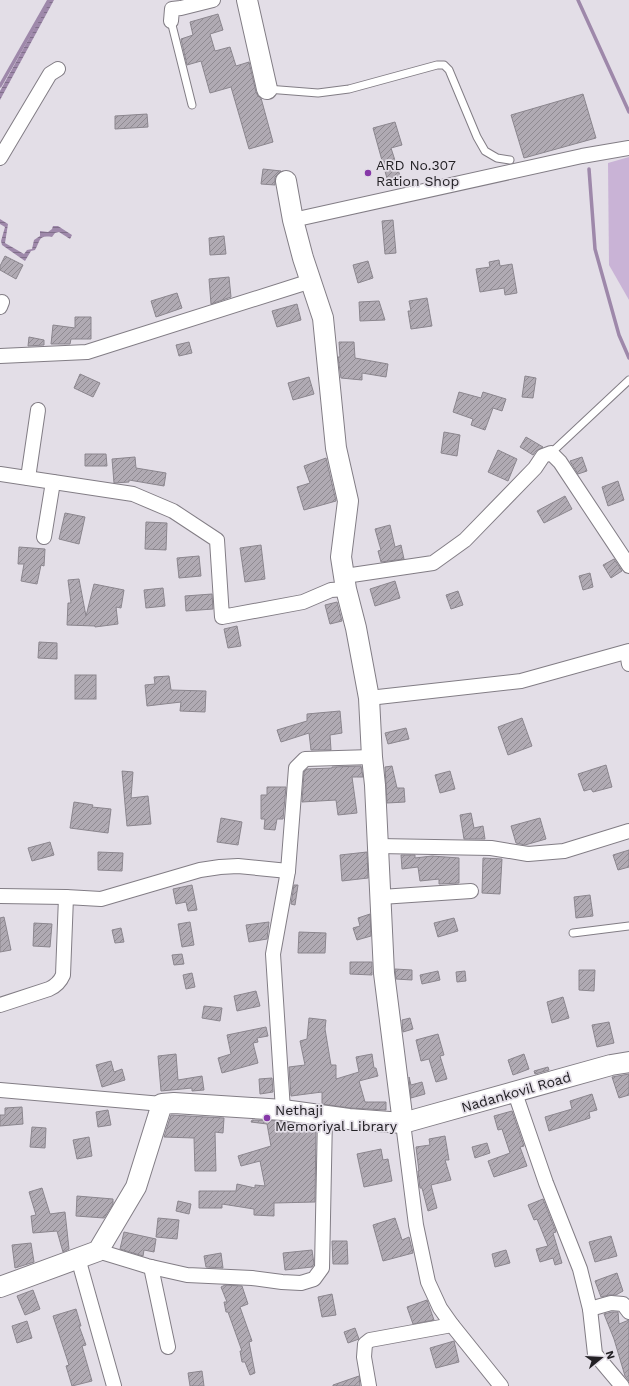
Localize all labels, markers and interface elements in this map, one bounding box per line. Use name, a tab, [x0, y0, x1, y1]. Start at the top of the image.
place label: ARD No.307 Ration Shop	[376, 157, 459, 189]
marker: ARD No.307 Ration Shop	[363, 168, 373, 178]
street label: Nadankovil Road	[459, 1069, 573, 1115]
place label: Nethaji Memoriyal Library	[275, 1102, 398, 1134]
marker: Nethaji Memoriyal Library	[262, 1113, 272, 1123]
north arrow	[581, 1338, 621, 1378]
text: N	[603, 1349, 617, 1361]

